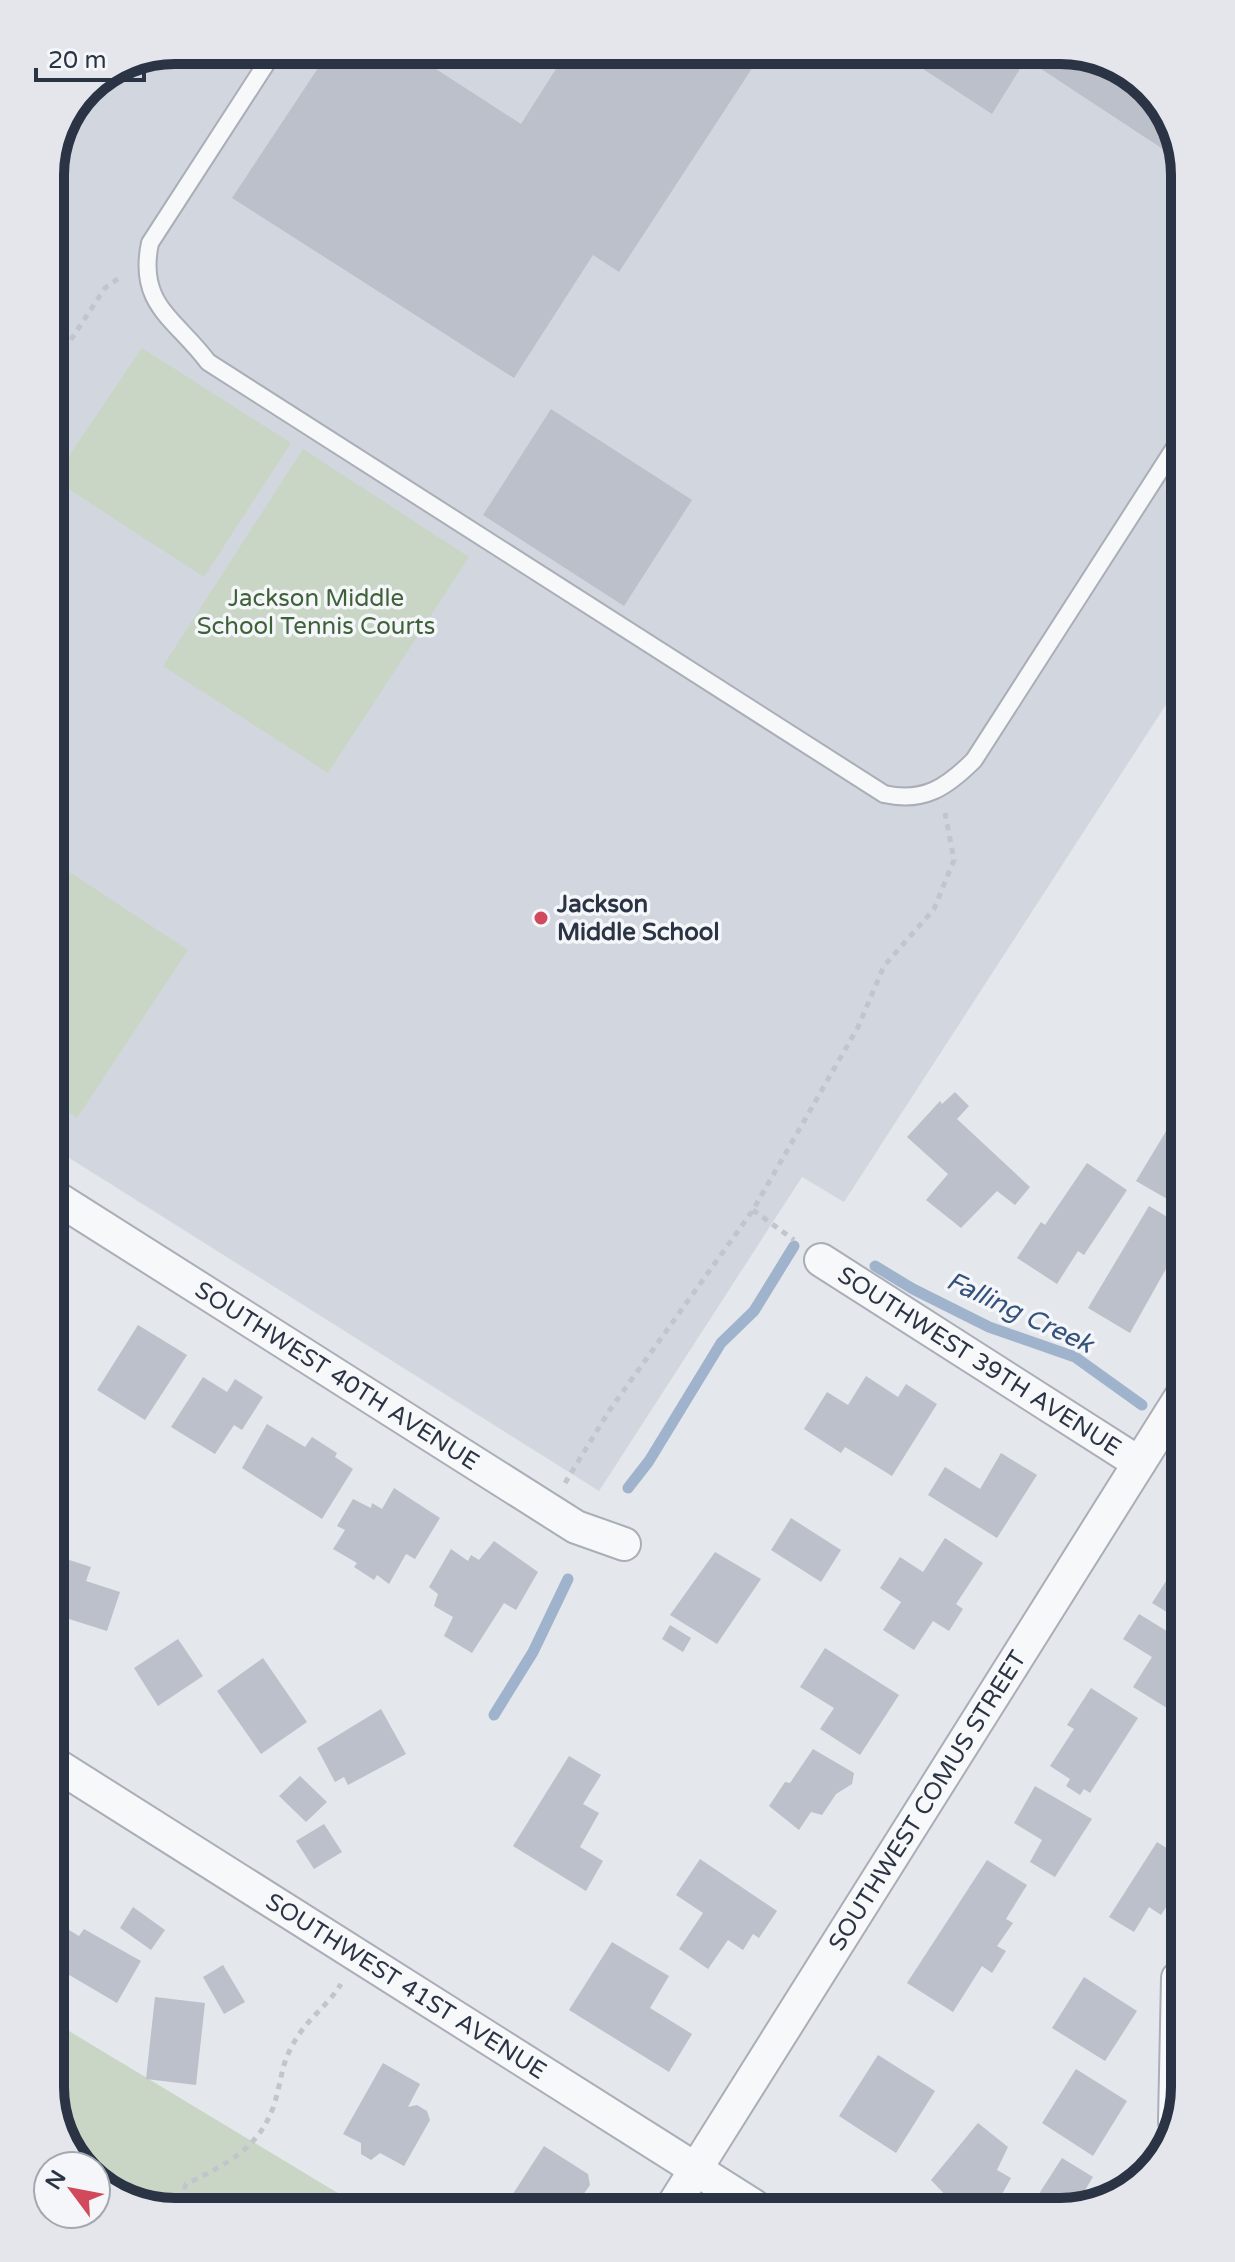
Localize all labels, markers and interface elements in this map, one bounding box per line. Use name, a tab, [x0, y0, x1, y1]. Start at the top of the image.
scale bar	[36, 32, 144, 82]
text: 20 m	[48, 46, 106, 75]
park label: Jackson Middle School Tennis Courts	[197, 584, 435, 641]
place label: Jackson Middle School	[556, 890, 719, 947]
marker: Jackson Middle School	[532, 909, 550, 927]
street label: SOUTHWEST 39TH AVENUE	[832, 1260, 1126, 1463]
water label: Falling Creek	[942, 1265, 1100, 1361]
street label: SOUTHWEST 40TH AVENUE	[190, 1275, 484, 1477]
street label: SOUTHWEST COMUS STREET	[823, 1645, 1033, 1956]
street label: SOUTHWEST 41ST AVENUE	[260, 1887, 552, 2086]
north arrow	[32, 2150, 112, 2230]
text: N	[40, 2166, 72, 2194]

